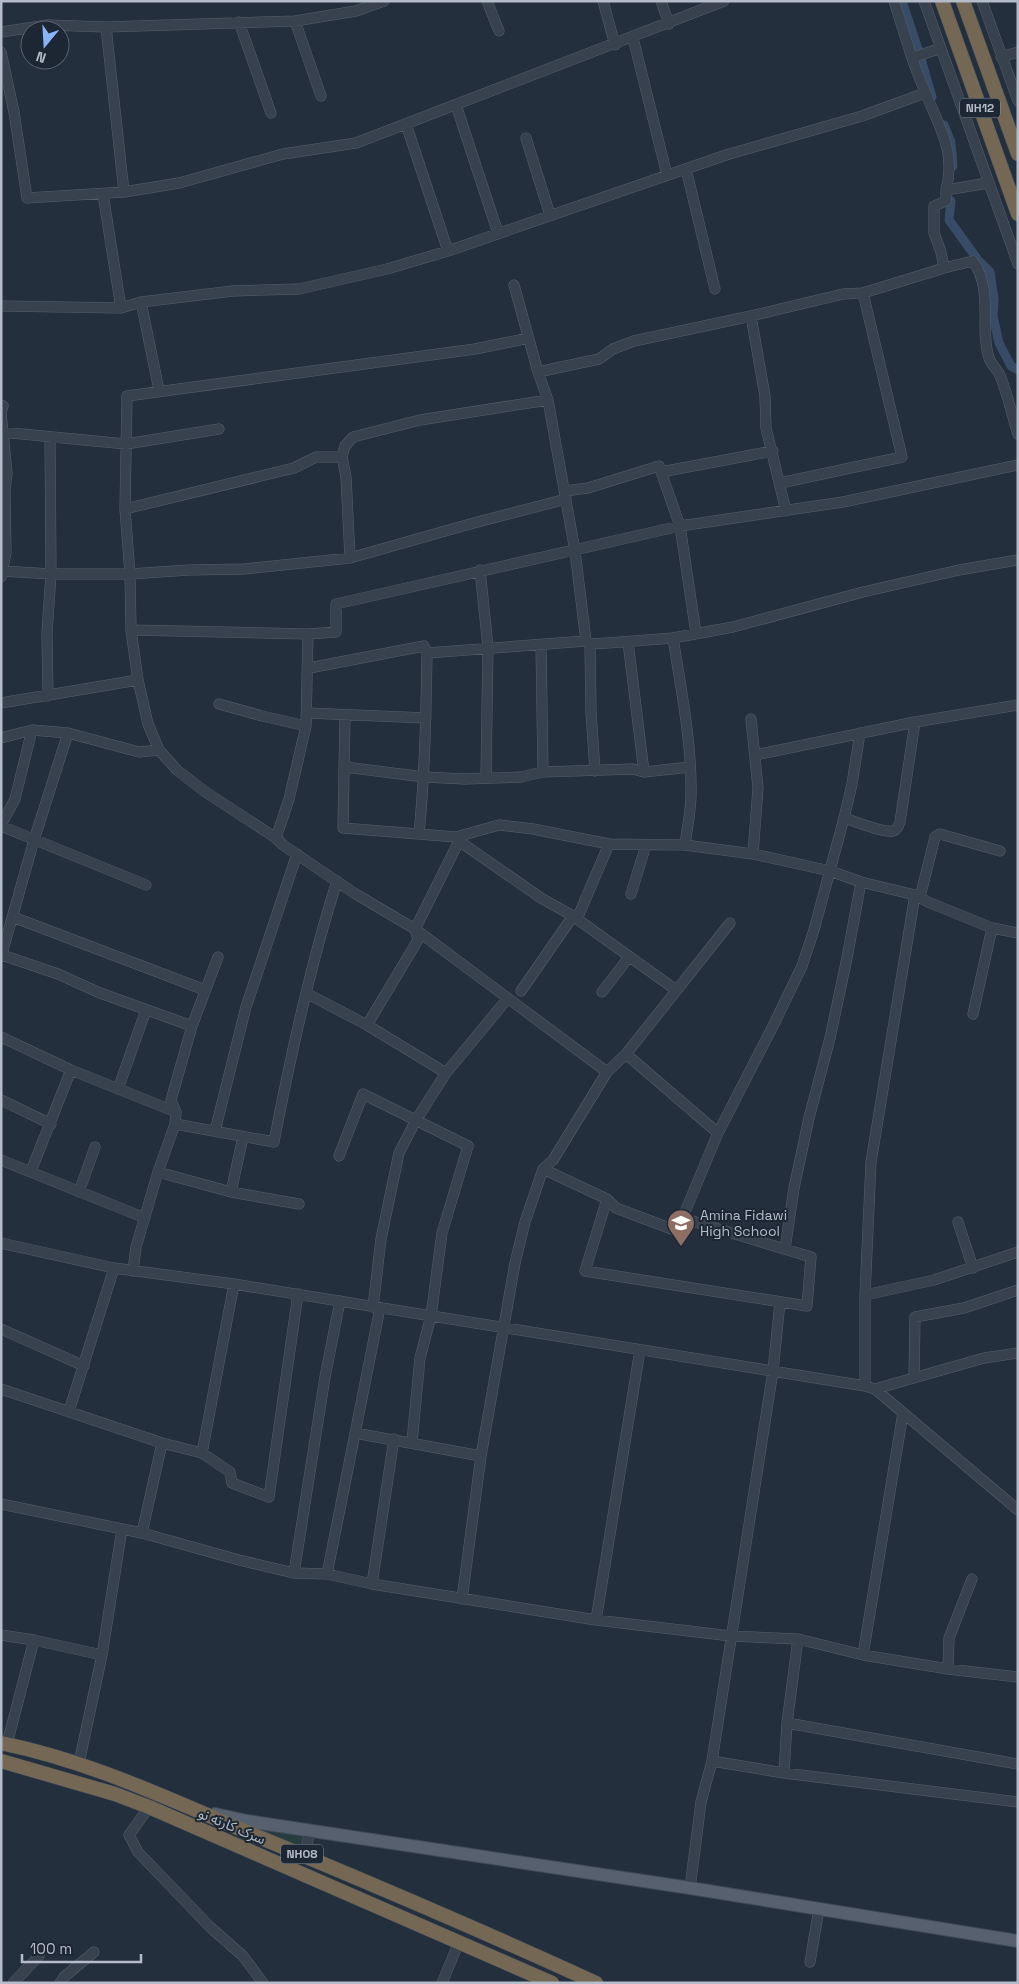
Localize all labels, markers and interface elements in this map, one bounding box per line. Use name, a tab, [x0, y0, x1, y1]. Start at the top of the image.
north arrow	[20, 20, 70, 70]
text: N	[34, 47, 48, 67]
road number: NH12	[960, 99, 1000, 118]
place label: Amina Fidawi High School	[700, 1206, 787, 1240]
school or university icon: Amina Fidawi High School	[666, 1208, 696, 1247]
street label: سرک کارته نو	[196, 1804, 268, 1848]
road number: NH08	[281, 1845, 323, 1864]
scale bar	[22, 1932, 141, 1964]
text: 100 m	[30, 1939, 72, 1958]

